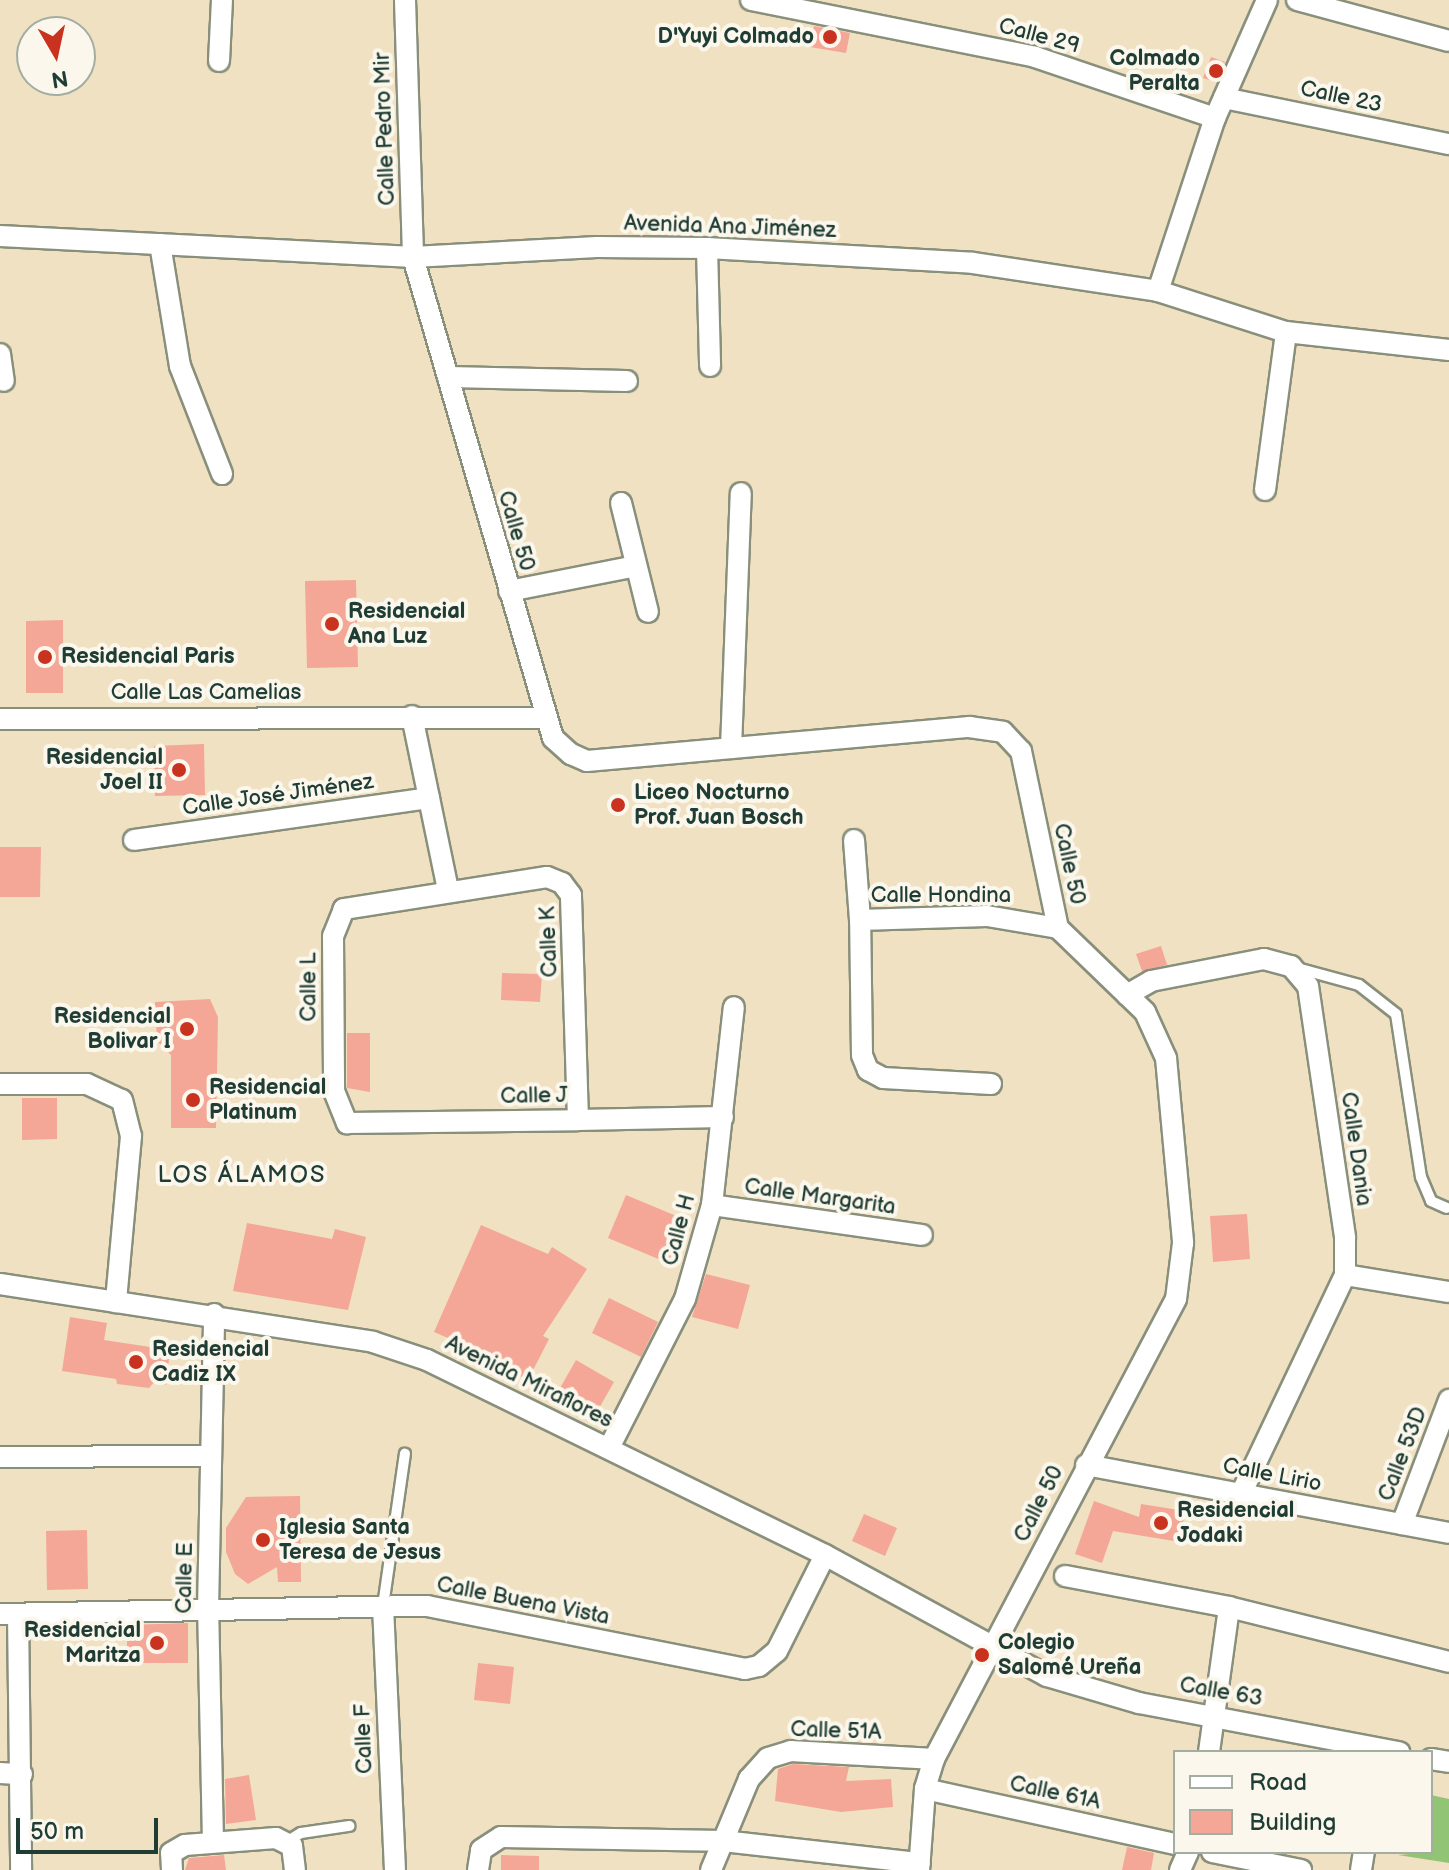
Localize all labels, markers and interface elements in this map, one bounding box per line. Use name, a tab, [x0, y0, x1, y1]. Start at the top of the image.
street label: Calle 29	[996, 13, 1082, 59]
north arrow	[16, 16, 96, 96]
place label: D'Yuyi Colmado	[658, 24, 814, 50]
marker: D'Yuyi Colmado	[821, 28, 839, 46]
place label: Colmado Peralta	[1110, 45, 1200, 96]
street label: Calle Pedro Mir	[369, 52, 401, 206]
marker: Colmado Peralta	[1207, 62, 1225, 80]
text: N	[49, 64, 70, 93]
street label: Calle 23	[1298, 75, 1384, 119]
street label: Avenida Ana Jiménez	[623, 210, 837, 244]
street label: Calle 50	[492, 488, 540, 574]
place label: Residencial Ana Luz	[348, 598, 465, 650]
marker: Residencial Ana Luz	[323, 615, 341, 633]
place label: Residencial Paris	[61, 644, 235, 670]
marker: Residencial Paris	[36, 648, 54, 666]
street label: Calle Las Camelias	[111, 680, 301, 706]
place label: Residencial Joel II	[46, 744, 163, 796]
marker: Residencial Joel II	[170, 761, 188, 779]
street label: Calle José Jiménez	[180, 768, 376, 822]
place label: Liceo Nocturno Prof. Juan Bosch	[634, 779, 804, 830]
marker: Liceo Nocturno Prof. Juan Bosch	[609, 796, 627, 814]
street label: Calle 50	[1048, 821, 1090, 907]
street label: Calle Hondina	[871, 883, 1011, 909]
street label: Calle K	[535, 906, 563, 978]
street label: Calle L	[296, 952, 322, 1022]
place label: Residencial Bolivar I	[54, 1003, 171, 1054]
marker: Residencial Bolivar I	[178, 1020, 196, 1038]
place label: Residencial Platinum	[209, 1074, 326, 1126]
street label: Calle J	[499, 1082, 569, 1110]
street label: Calle Dania	[1335, 1090, 1377, 1208]
marker: Residencial Platinum	[184, 1091, 202, 1109]
district label: LOS ÁLAMOS	[157, 1161, 327, 1189]
street label: Calle Margarita	[743, 1173, 897, 1221]
street label: Calle H	[657, 1191, 701, 1269]
street label: Avenida Miraflores	[441, 1330, 617, 1434]
place label: Residencial Cadiz IX	[152, 1336, 269, 1388]
marker: Residencial Cadiz IX	[127, 1353, 145, 1371]
street label: Calle 53D	[1373, 1403, 1433, 1505]
street label: Calle Lirio	[1220, 1452, 1324, 1498]
street label: Calle 50	[1009, 1461, 1069, 1547]
place label: Residencial Jodaki	[1177, 1497, 1294, 1548]
place label: Iglesia Santa Teresa de Jesus	[279, 1514, 441, 1566]
marker: Residencial Jodaki	[1152, 1514, 1170, 1532]
marker: Iglesia Santa Teresa de Jesus	[254, 1531, 272, 1549]
street label: Calle E	[171, 1542, 199, 1614]
street label: Calle Buena Vista	[434, 1571, 612, 1631]
place label: Residencial Maritza	[24, 1617, 141, 1668]
place label: Colegio Salomé Ureña	[998, 1629, 1141, 1680]
marker: Residencial Maritza	[148, 1634, 166, 1652]
marker: Colegio Salomé Ureña	[973, 1646, 991, 1664]
street label: Calle 63	[1177, 1672, 1265, 1712]
street label: Calle F	[350, 1704, 378, 1774]
street label: Calle 51A	[790, 1716, 882, 1746]
legend	[1173, 1750, 1433, 1854]
text: Road	[1249, 1768, 1307, 1797]
street label: Calle 61A	[1007, 1771, 1103, 1815]
scale bar	[20, 1802, 162, 1852]
text: Building	[1249, 1808, 1336, 1837]
text: 50 m	[30, 1817, 84, 1846]

